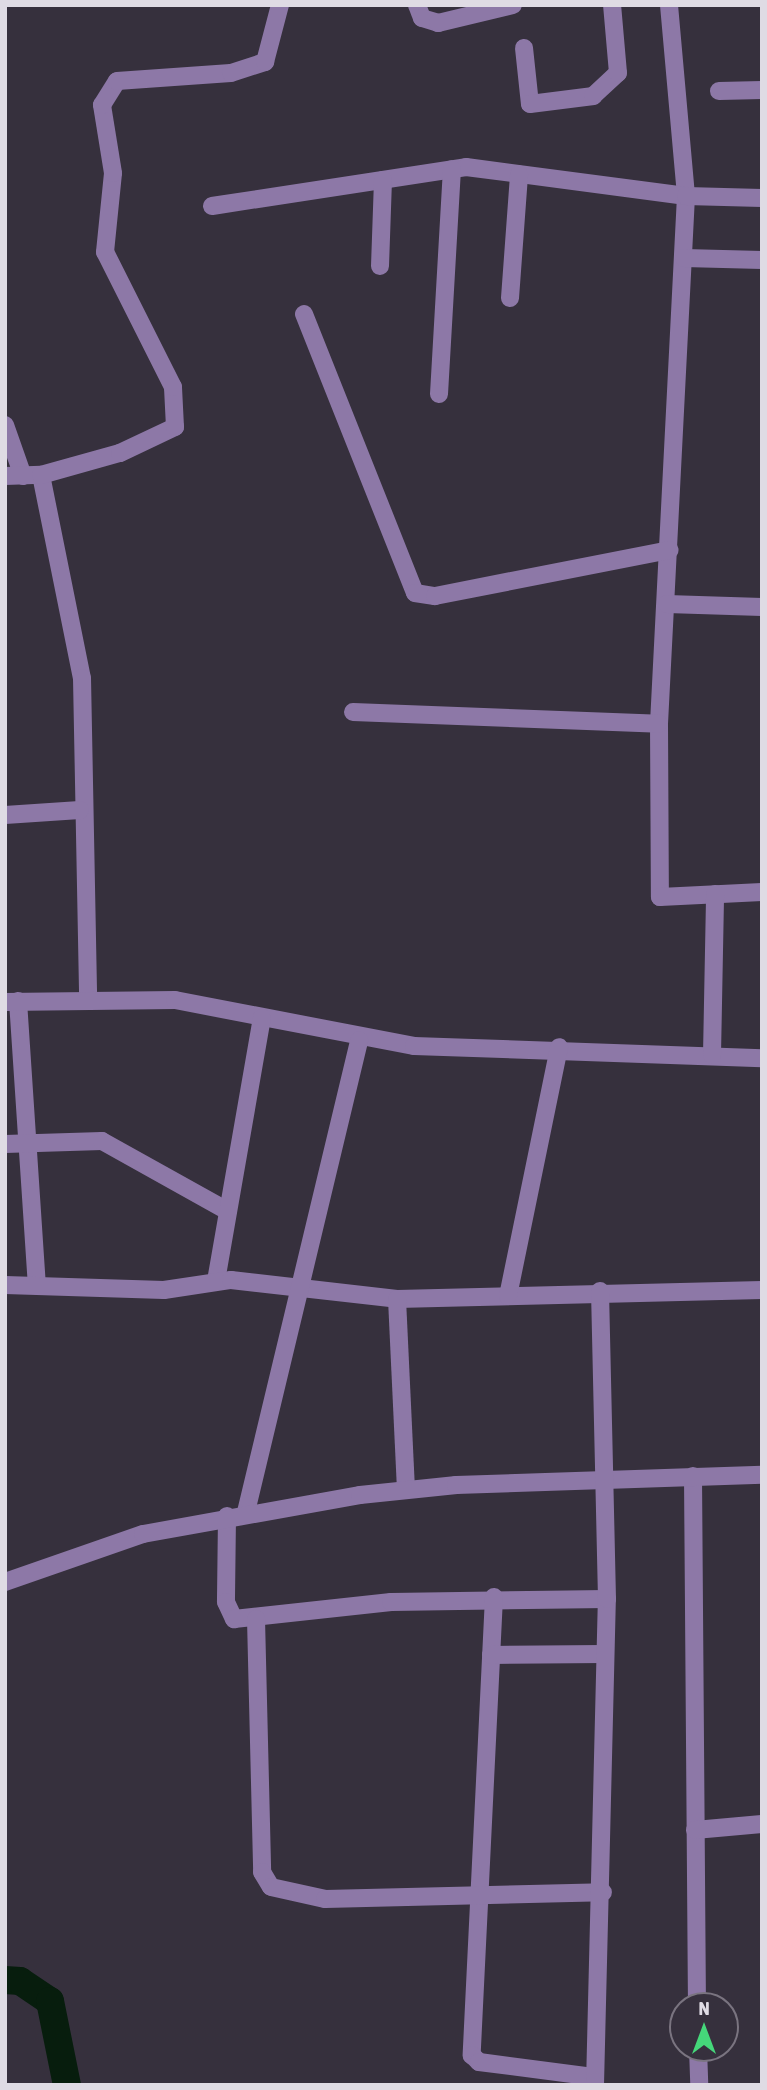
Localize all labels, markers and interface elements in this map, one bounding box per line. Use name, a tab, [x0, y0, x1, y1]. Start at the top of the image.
north arrow	[669, 1992, 739, 2062]
text: N	[698, 1997, 710, 2019]

